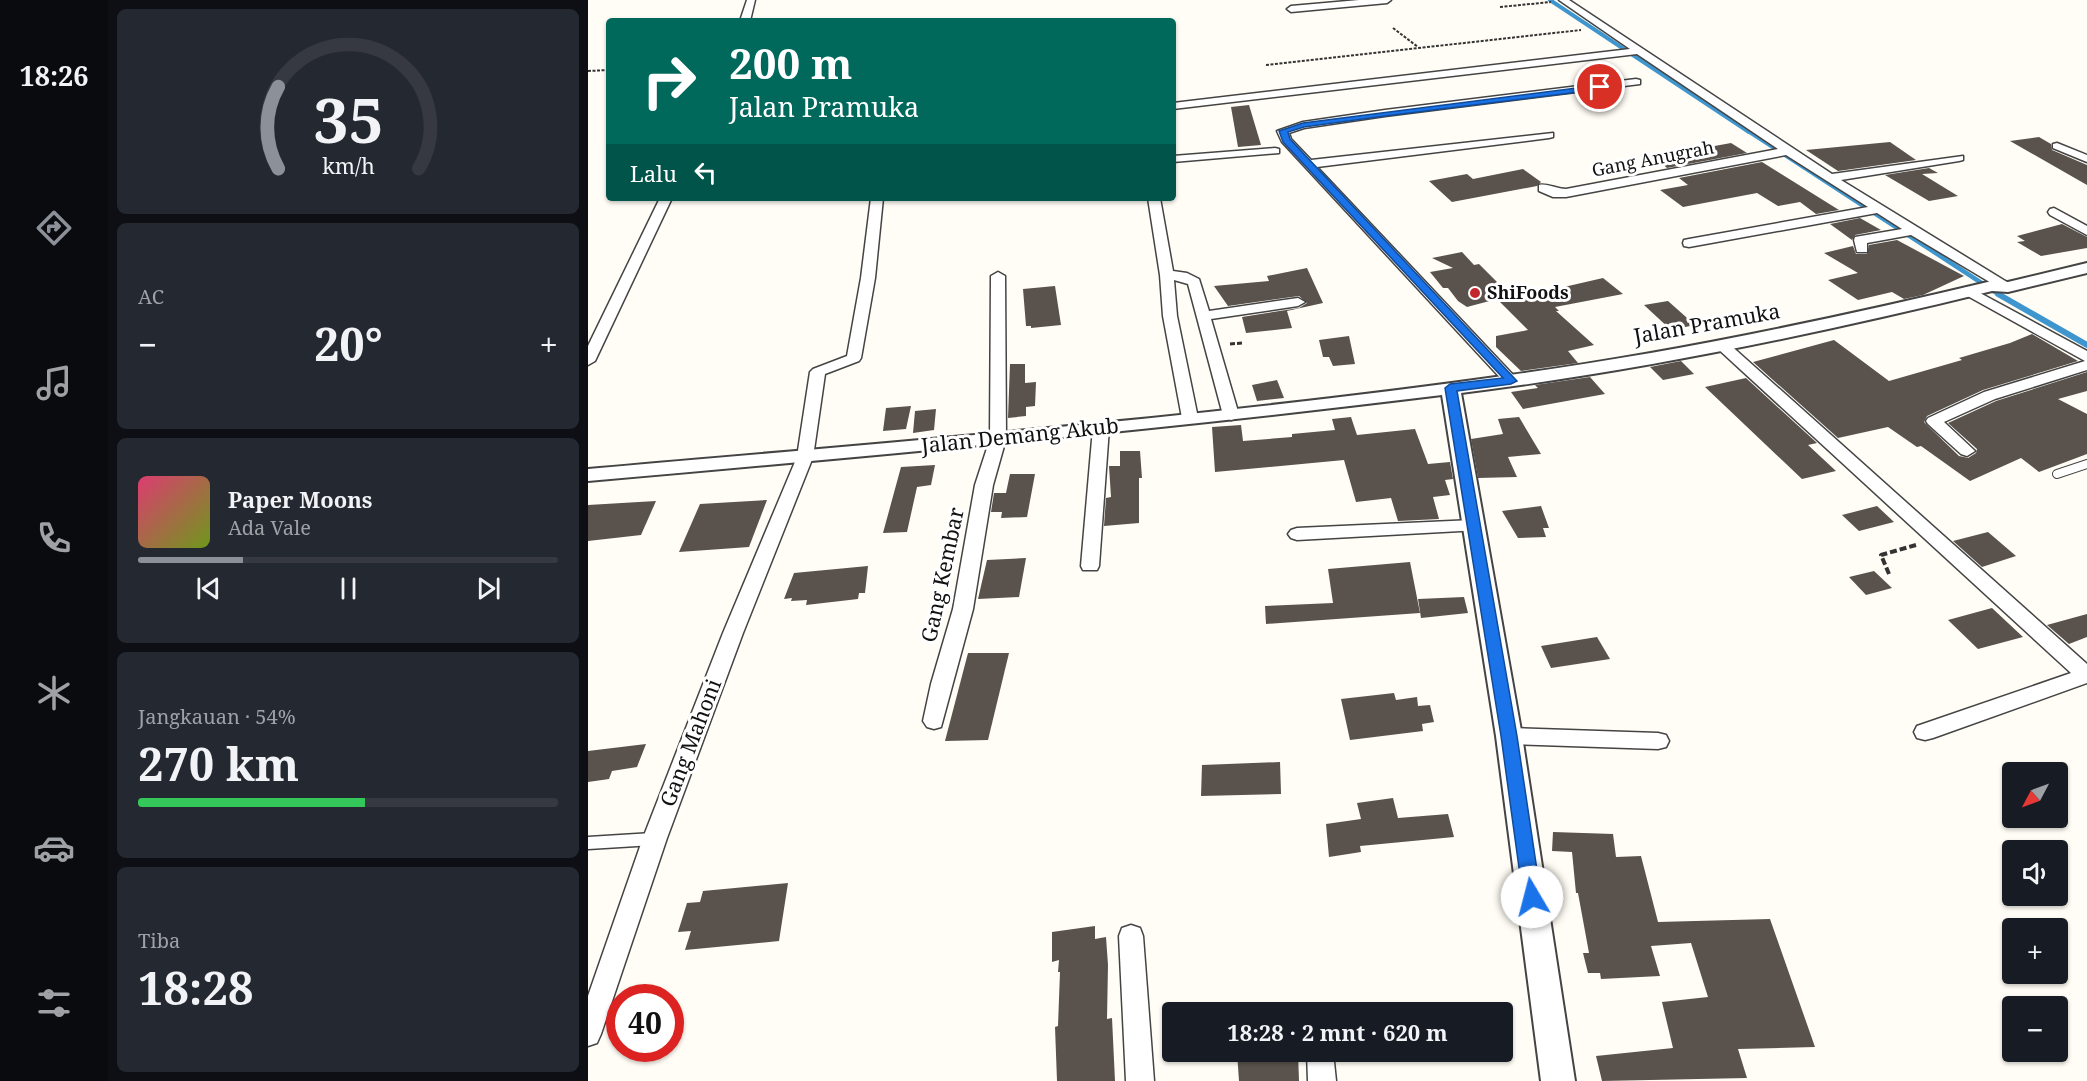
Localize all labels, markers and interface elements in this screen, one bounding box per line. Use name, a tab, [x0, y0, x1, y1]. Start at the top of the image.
text: 200 m	[729, 34, 853, 91]
icon: right	[630, 42, 708, 120]
text: 18:26	[19, 57, 89, 94]
pin	[1574, 61, 1625, 112]
icon: arrive	[1583, 70, 1616, 103]
text: 35	[313, 76, 383, 161]
text: Jalan Pramuka	[729, 88, 919, 125]
street label: Gang Anugrah	[1590, 134, 1716, 182]
text: km/h	[322, 151, 375, 180]
icon: left	[689, 156, 722, 189]
text: Lalu	[630, 158, 677, 188]
icon: directions	[33, 207, 75, 249]
place label: ShiFoods	[1487, 280, 1569, 304]
text: AC	[138, 283, 164, 310]
marker: ShiFoods	[1468, 286, 1482, 300]
street label: Jalan Pramuka	[1631, 296, 1782, 350]
text: 20°	[314, 313, 383, 374]
text: −	[138, 322, 157, 367]
text: +	[540, 322, 558, 367]
icon: music	[33, 362, 75, 404]
street label: Jalan Demang Akub	[919, 411, 1120, 459]
text: Paper Moons	[228, 484, 372, 514]
street label: Gang Kembar	[914, 505, 970, 645]
text: Ada Vale	[228, 514, 311, 541]
icon: phone	[33, 517, 75, 559]
icon: previous	[192, 572, 225, 605]
icon: pause	[332, 572, 365, 605]
icon: next	[472, 572, 505, 605]
icon: climate	[33, 672, 75, 714]
street label: Gang Mahoni	[653, 675, 727, 810]
text: Jangkauan · 54%	[138, 703, 296, 730]
text: 270 km	[138, 733, 299, 794]
north arrow	[2002, 762, 2068, 828]
map controls	[2002, 762, 2068, 1062]
icon: car	[33, 827, 75, 869]
button: sound	[2002, 840, 2068, 906]
position arrow	[1500, 865, 1564, 929]
button: +	[2002, 918, 2068, 984]
text: Tiba	[138, 927, 180, 954]
text: 18:28	[138, 957, 253, 1018]
icon: filters	[33, 982, 75, 1024]
speed limit sign: 40	[606, 984, 684, 1062]
button: −	[2002, 996, 2068, 1062]
text: 18:28 · 2 mnt · 620 m	[1227, 1017, 1448, 1047]

